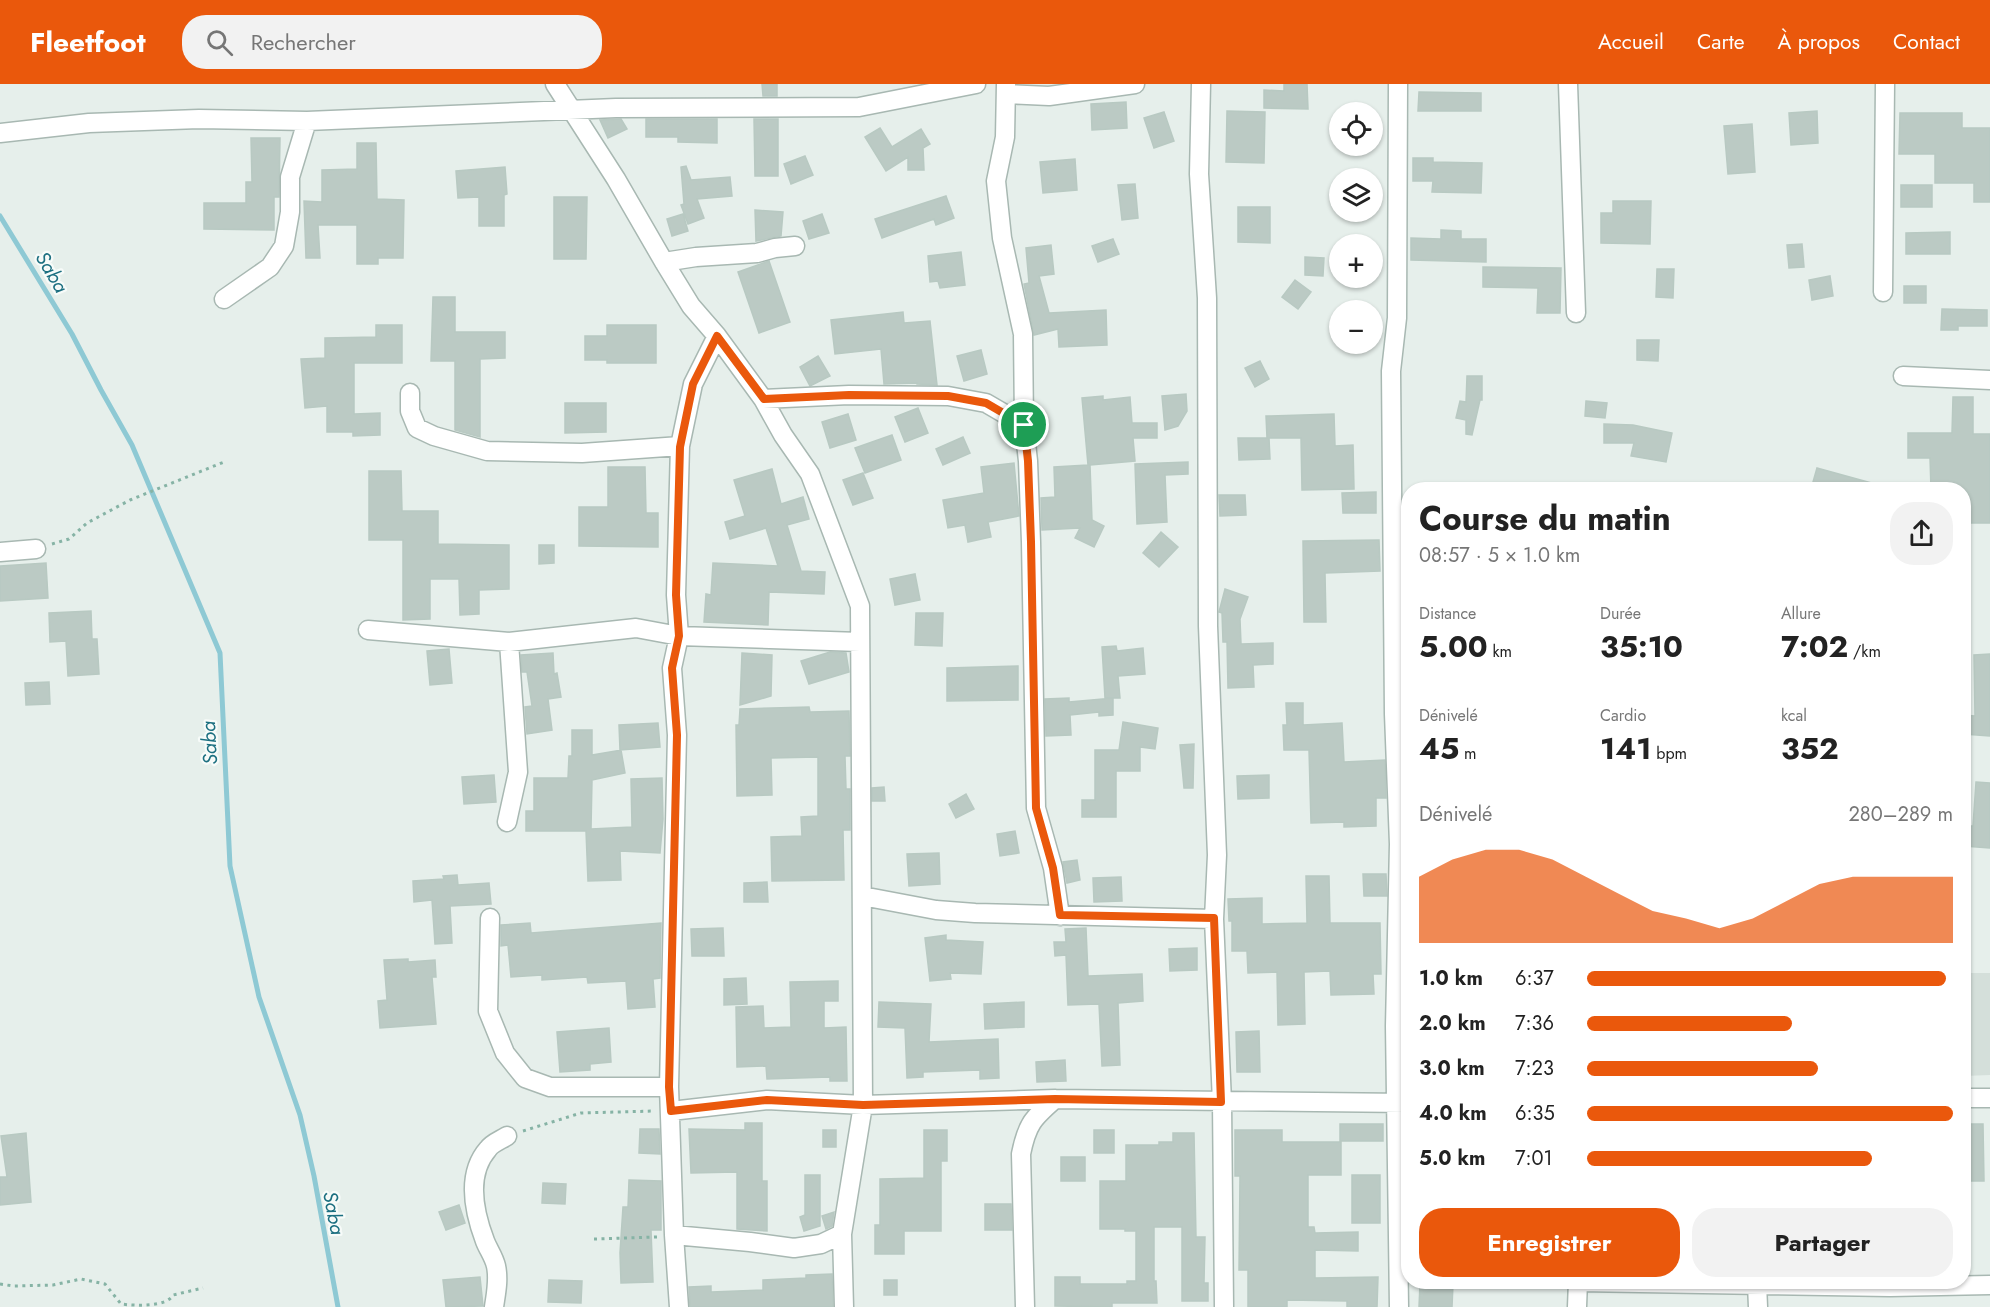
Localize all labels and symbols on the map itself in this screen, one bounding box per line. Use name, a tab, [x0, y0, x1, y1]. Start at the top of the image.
water label: Saba	[28, 246, 75, 299]
pin	[998, 399, 1049, 450]
water label: Saba	[194, 720, 225, 766]
water label: Saba	[315, 1189, 352, 1237]

